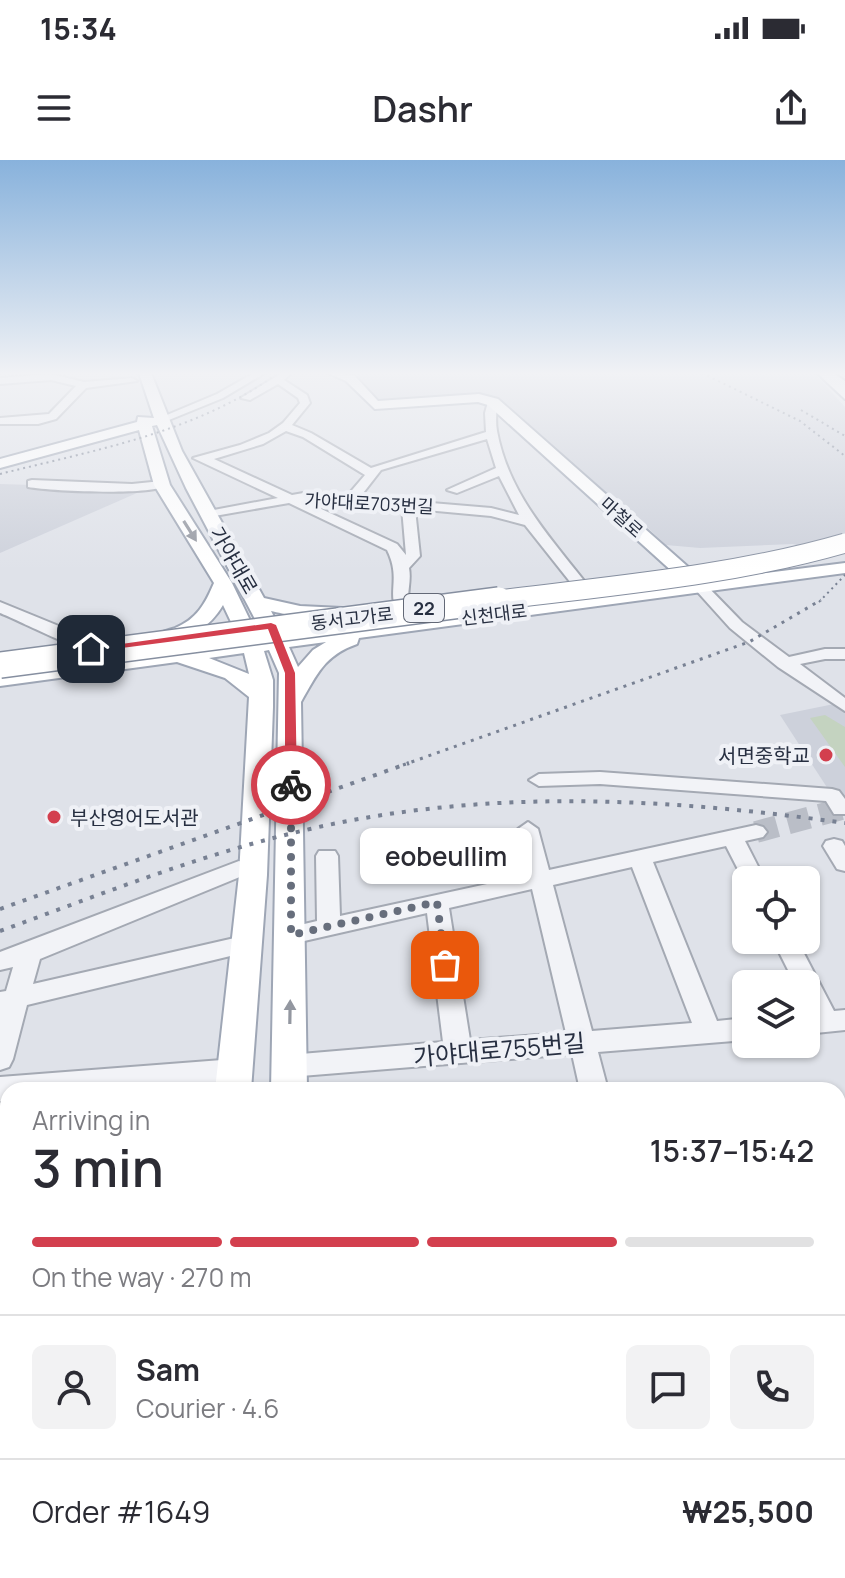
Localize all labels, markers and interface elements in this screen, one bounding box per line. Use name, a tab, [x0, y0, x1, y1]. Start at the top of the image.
text: 15:34	[40, 8, 117, 49]
text: Dashr	[372, 84, 473, 133]
icon: menu	[32, 86, 76, 130]
icon: share	[769, 86, 813, 130]
street label: 가야대로703번길	[304, 488, 434, 518]
street label: 마철로	[596, 491, 648, 543]
one-way arrow	[183, 520, 197, 542]
street label: 가야대로	[204, 521, 264, 599]
road number: 22	[404, 594, 444, 622]
street label: 신천대로	[460, 598, 528, 630]
street label: 동서고가로	[309, 601, 395, 635]
pin	[57, 615, 125, 683]
icon: home	[69, 627, 113, 671]
place label: 서면중학교	[718, 742, 810, 769]
courier	[251, 745, 331, 825]
marker: 서면중학교	[817, 746, 835, 764]
icon: bike	[269, 763, 313, 807]
place label: 부산영어도서관	[70, 804, 199, 831]
marker: 부산영어도서관	[45, 808, 63, 826]
callout: eobeullim	[359, 829, 531, 885]
text: eobeullim	[385, 838, 507, 874]
map controls	[732, 866, 820, 1058]
button: locate	[732, 866, 820, 954]
pin	[411, 931, 479, 999]
icon: bag	[423, 943, 467, 987]
button: layers	[732, 970, 820, 1058]
one-way arrow	[284, 999, 296, 1024]
street label: 가야대로755번길	[412, 1025, 586, 1073]
text: Arriving in	[32, 1102, 150, 1138]
text: 15:37–15:42	[650, 1130, 814, 1171]
text: 3 min	[32, 1132, 164, 1203]
text: On the way · 270 m	[32, 1259, 252, 1295]
button: person	[32, 1345, 116, 1429]
button: chat	[626, 1345, 710, 1429]
button: phone	[730, 1345, 814, 1429]
text: Sam	[136, 1349, 200, 1390]
text: Courier · 4.6	[136, 1390, 279, 1426]
text: Order #1649	[32, 1491, 210, 1532]
text: ₩25,500	[682, 1491, 814, 1532]

